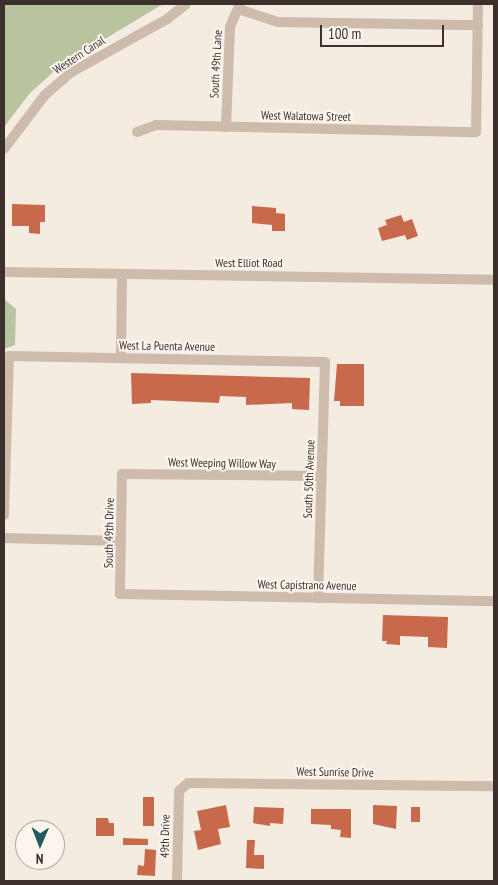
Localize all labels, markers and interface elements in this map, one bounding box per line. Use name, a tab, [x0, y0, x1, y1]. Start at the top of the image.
scale bar	[323, 15, 447, 47]
text: 100 m	[328, 24, 361, 43]
street label: South 49th Lane	[207, 29, 225, 99]
street label: Western Canal	[50, 33, 108, 77]
street label: West Walatowa Street	[261, 108, 351, 124]
street label: West Elliot Road	[215, 256, 283, 270]
street label: West La Puenta Avenue	[119, 338, 215, 354]
street label: South 50th Avenue	[300, 439, 318, 519]
street label: West Weeping Willow Way	[168, 455, 276, 471]
street label: South 49th Drive	[101, 498, 117, 568]
street label: West Capistrano Avenue	[257, 577, 357, 593]
street label: West Sunrise Drive	[296, 764, 374, 780]
street label: 49th Drive	[157, 814, 173, 858]
north arrow	[15, 820, 65, 870]
text: N	[36, 850, 44, 868]

